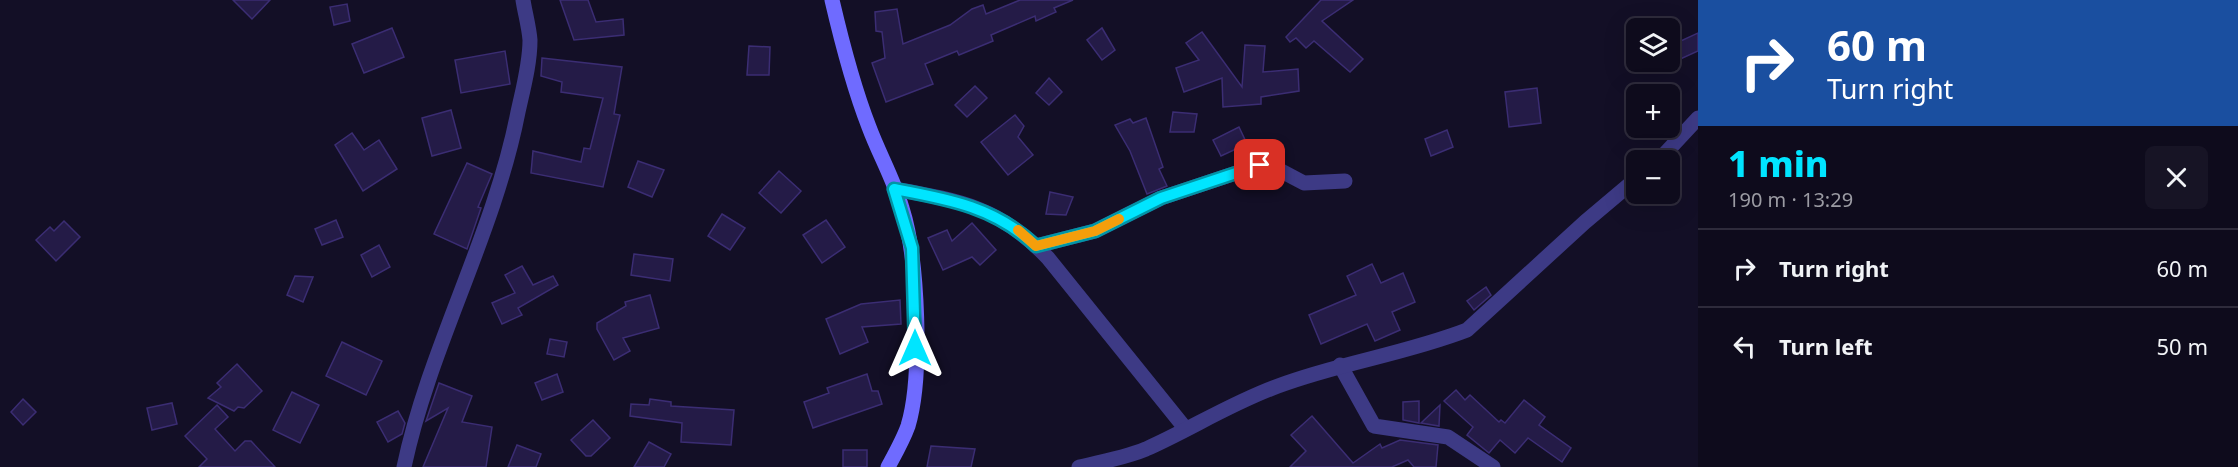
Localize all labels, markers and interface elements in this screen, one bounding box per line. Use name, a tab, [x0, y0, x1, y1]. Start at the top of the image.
text: 60 m	[1827, 16, 1927, 73]
map controls	[1626, 18, 1680, 204]
button: layers	[1626, 18, 1680, 72]
icon: right	[1728, 24, 1806, 102]
text: Turn right	[1827, 70, 1953, 107]
button: +	[1626, 84, 1680, 138]
pin	[1234, 139, 1285, 190]
text: 1 min	[1728, 139, 1829, 188]
button: close	[2145, 146, 2208, 209]
icon: arrive	[1243, 148, 1276, 181]
button: −	[1626, 150, 1680, 204]
text: 190 m · 13:29	[1728, 186, 1853, 213]
icon: right	[1728, 252, 1761, 285]
text: Turn right	[1779, 253, 1889, 283]
text: 60 m	[2157, 253, 2208, 283]
position arrow	[883, 316, 947, 380]
icon: left	[1728, 330, 1761, 363]
text: Turn left	[1779, 331, 1873, 361]
text: 50 m	[2157, 331, 2208, 361]

